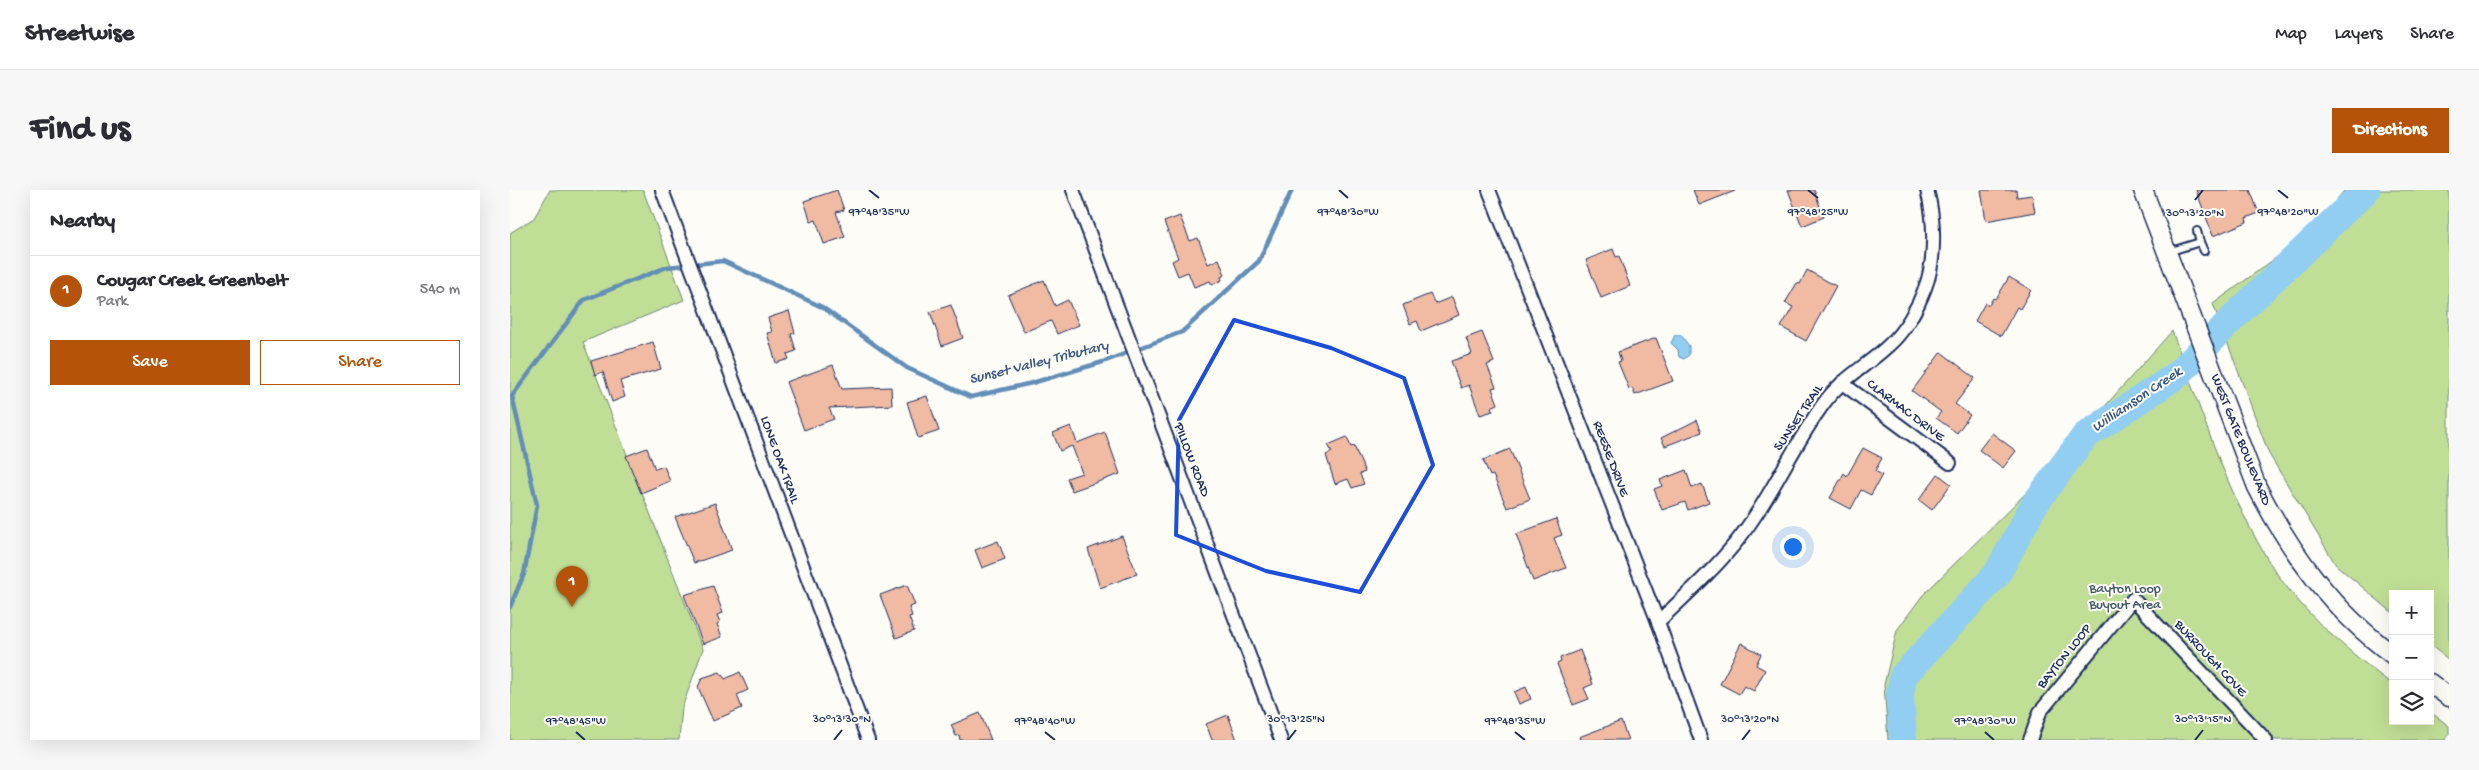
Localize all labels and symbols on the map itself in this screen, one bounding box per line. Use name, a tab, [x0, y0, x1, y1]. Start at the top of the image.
text: 97°48'35"W	[848, 206, 909, 220]
text: 97°48'30"W	[1316, 206, 1379, 220]
text: 97°48'25"W	[1787, 206, 1848, 220]
text: 97°48'20"W	[2257, 206, 2318, 220]
text: 30°13'20"N	[2165, 207, 2224, 221]
water label: Sunset Valley Tributary	[968, 337, 1112, 389]
water label: Williamson Creek	[2089, 363, 2186, 437]
street label: WEST GATE BOULEVARD	[2206, 372, 2274, 509]
street label: CLARMAC DRIVE	[1863, 376, 1948, 447]
street label: SUNSET TRAIL	[1770, 381, 1828, 455]
street label: LONE OAK TRAIL	[755, 414, 803, 507]
street label: REESE DRIVE	[1588, 419, 1633, 500]
street label: PILLOW ROAD	[1169, 420, 1213, 500]
your location	[1780, 534, 1806, 560]
pin: 1	[556, 566, 588, 607]
park label: Bayton Loop Buyout Area	[2088, 581, 2162, 614]
street label: BURROUGH COVE	[2169, 616, 2251, 702]
street label: BAYTON LOOP	[2033, 621, 2096, 693]
text: 30°13'30"N	[812, 713, 871, 727]
text: 30°13'25"N	[1266, 713, 1325, 727]
text: 30°13'20"N	[1720, 713, 1779, 727]
text: 30°13'15"N	[2174, 713, 2231, 727]
text: 97°48'45"W	[545, 715, 606, 729]
text: 97°48'40"W	[1014, 715, 1075, 729]
text: 97°48'35"W	[1484, 715, 1545, 729]
text: 97°48'30"W	[1953, 715, 2016, 729]

